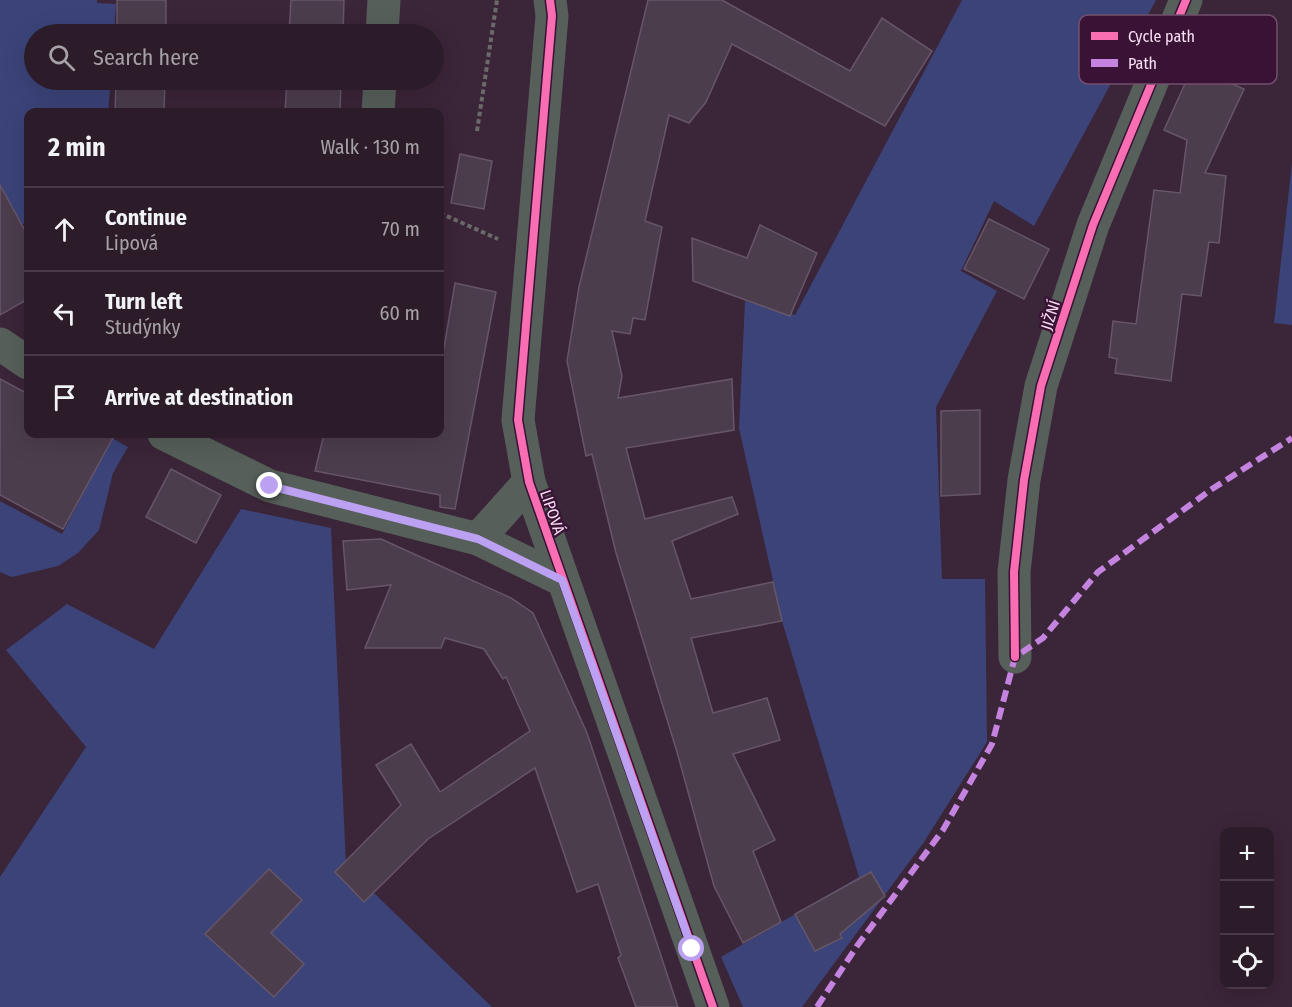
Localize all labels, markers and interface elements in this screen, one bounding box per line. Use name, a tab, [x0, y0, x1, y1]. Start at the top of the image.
legend	[1079, 15, 1277, 84]
search box	[24, 24, 444, 90]
text: Cycle path	[1128, 27, 1195, 46]
icon: search	[45, 41, 78, 74]
text: Search here	[93, 44, 199, 71]
text: Path	[1128, 54, 1157, 73]
text: 2 min	[48, 132, 106, 163]
text: Walk · 130 m	[320, 135, 420, 159]
text: Continue	[105, 204, 187, 231]
icon: ahead	[48, 213, 81, 246]
text: 70 m	[382, 217, 420, 241]
text: Lipová	[105, 231, 158, 255]
text: Turn left	[105, 288, 183, 315]
icon: left	[48, 297, 81, 330]
street label: JIŽNÍ	[1036, 298, 1064, 332]
text: 60 m	[380, 301, 420, 325]
text: Studýnky	[105, 315, 180, 339]
icon: arrive	[48, 381, 81, 414]
text: Arrive at destination	[105, 384, 293, 411]
route end	[256, 472, 282, 498]
street label: LIPOVÁ	[536, 487, 569, 538]
map controls	[1220, 827, 1274, 989]
button: +	[1220, 827, 1274, 881]
button: −	[1220, 881, 1274, 935]
route start	[678, 935, 704, 961]
button: locate	[1220, 935, 1274, 989]

